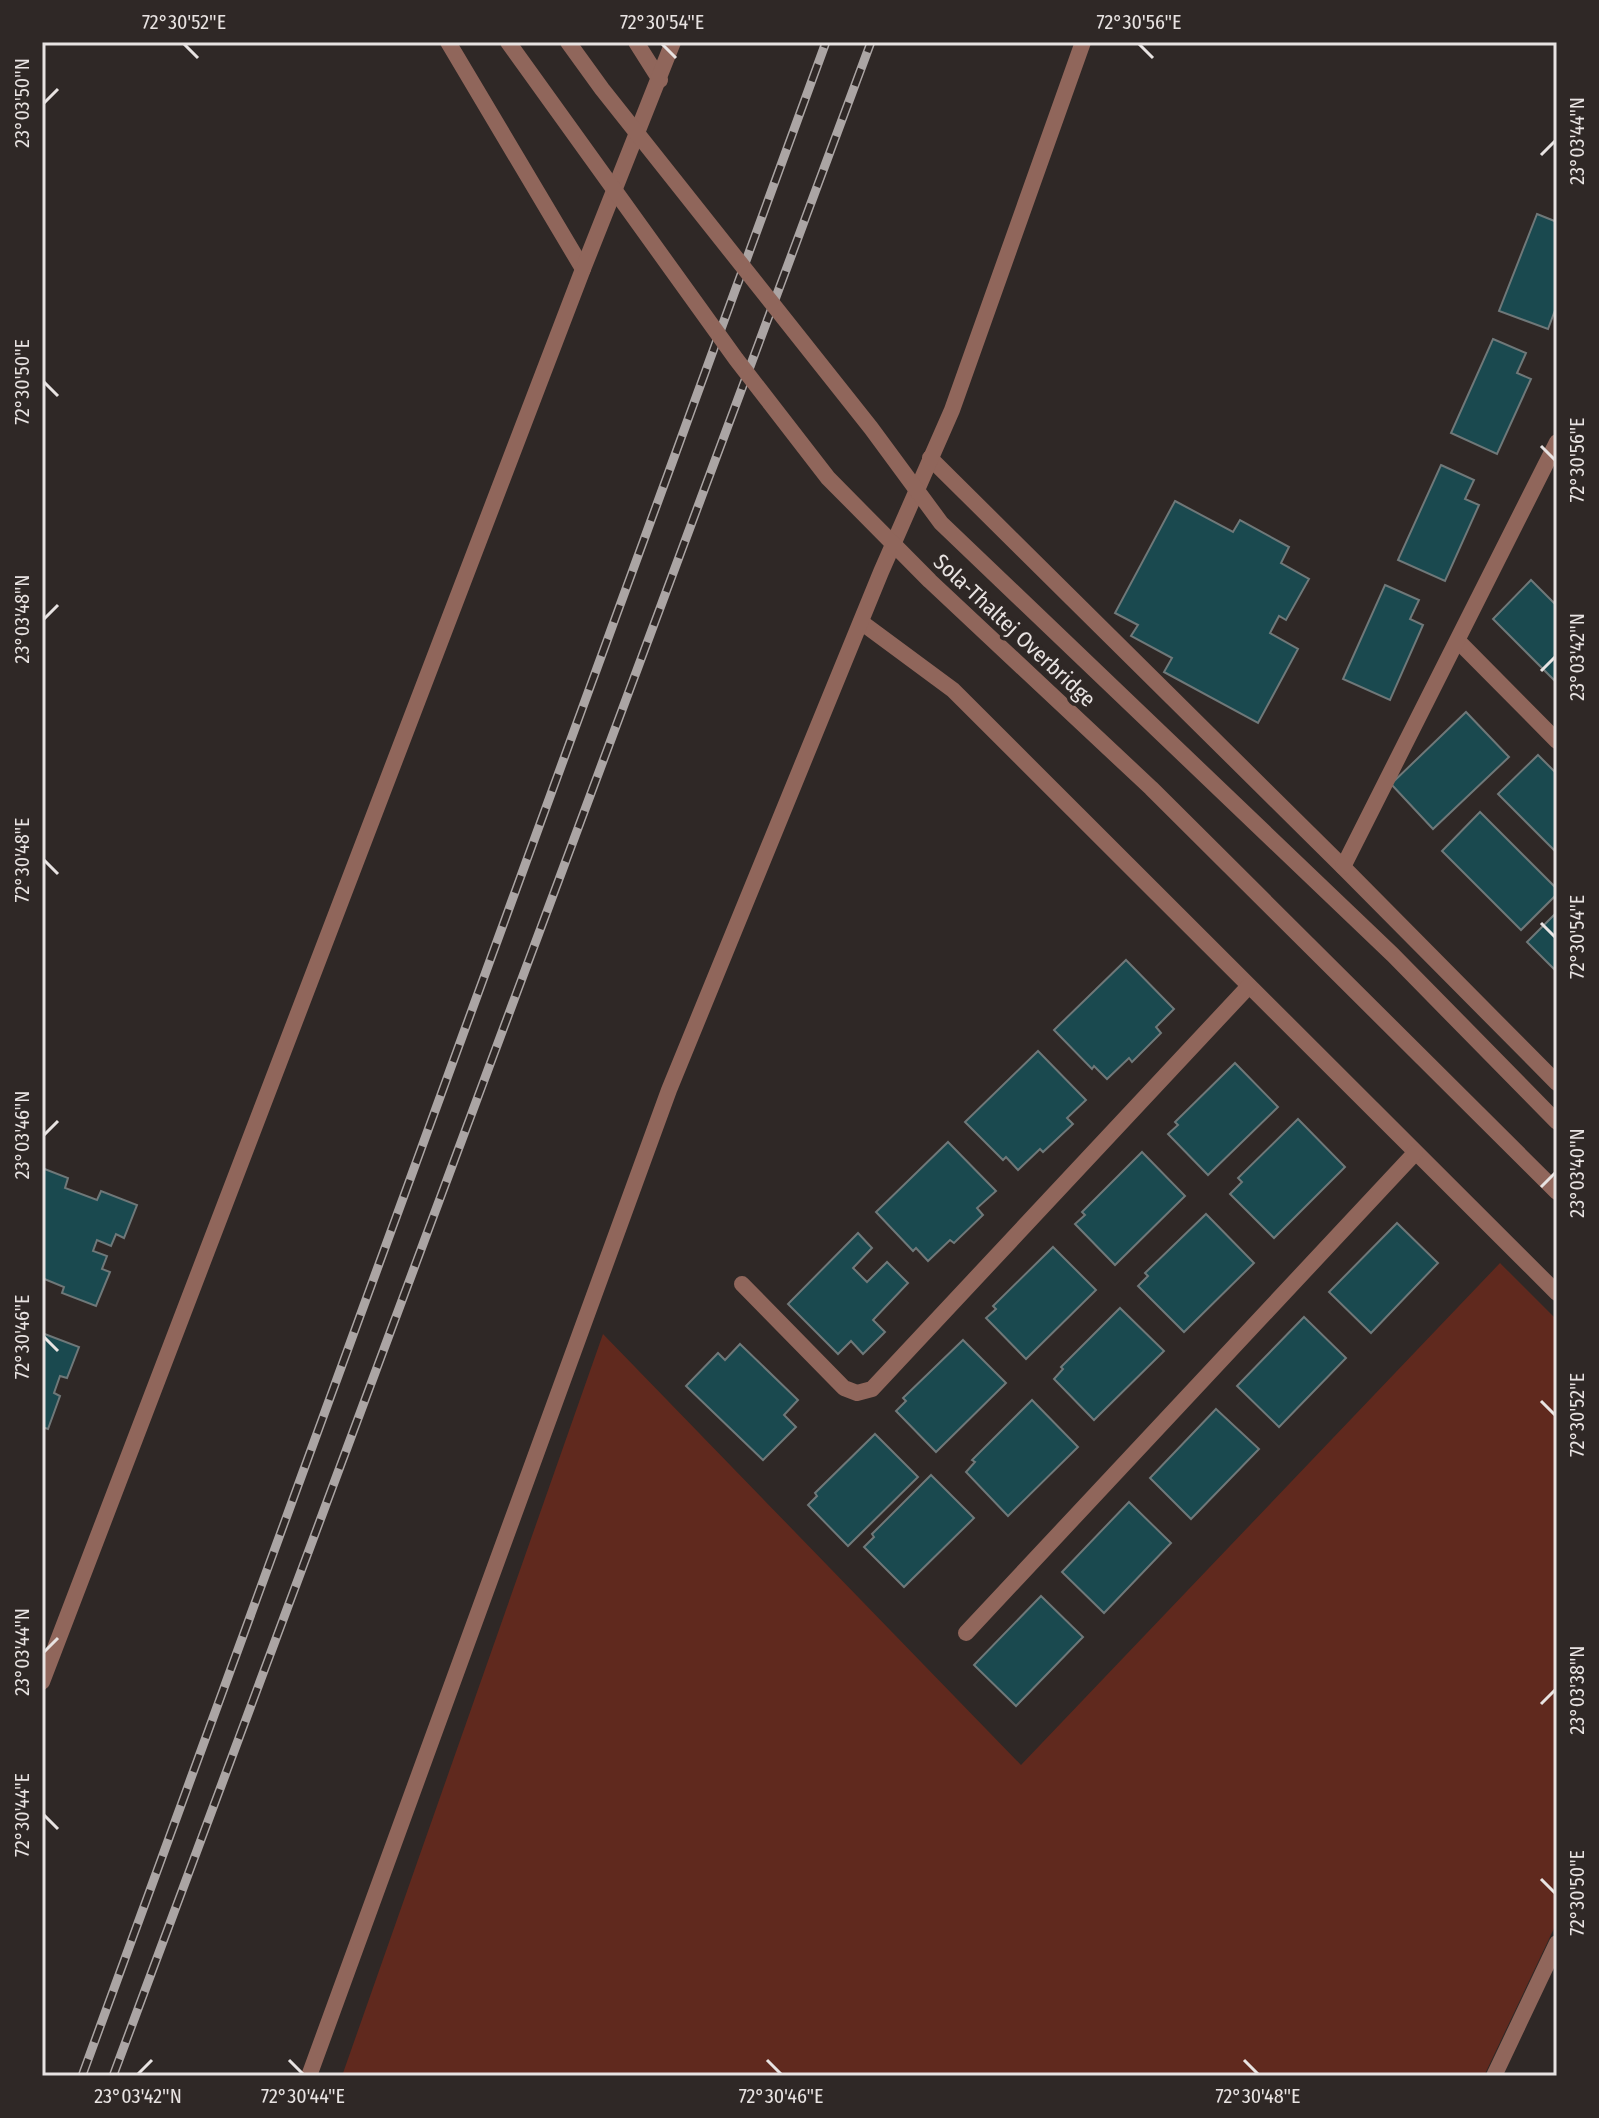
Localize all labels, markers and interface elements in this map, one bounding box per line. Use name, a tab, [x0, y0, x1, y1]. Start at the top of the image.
text: 72°30'52"E	[142, 10, 226, 34]
text: 72°30'54"E	[620, 10, 704, 34]
text: 72°30'56"E	[1097, 10, 1182, 34]
text: 23°03'50"N	[10, 58, 34, 148]
text: 23°03'44"N	[1565, 97, 1589, 185]
text: 72°30'50"E	[10, 339, 34, 425]
text: 72°30'56"E	[1565, 418, 1589, 503]
street label: Sola-Thaltej Overbridge	[928, 548, 1101, 713]
text: 23°03'48"N	[10, 575, 34, 663]
text: 23°03'42"N	[1565, 613, 1589, 701]
text: 72°30'48"E	[10, 818, 34, 902]
text: 72°30'54"E	[1565, 895, 1589, 979]
text: 23°03'46"N	[10, 1091, 34, 1179]
text: 23°03'40"N	[1565, 1128, 1589, 1218]
text: 72°30'46"E	[10, 1295, 34, 1379]
text: 72°30'52"E	[1565, 1373, 1589, 1457]
text: 23°03'44"N	[10, 1608, 34, 1696]
text: 23°03'38"N	[1565, 1646, 1589, 1734]
text: 72°30'44"E	[10, 1773, 34, 1857]
text: 72°30'50"E	[1565, 1850, 1589, 1936]
text: 23°03'42"N	[94, 2084, 182, 2108]
text: 72°30'44"E	[261, 2084, 345, 2108]
text: 72°30'46"E	[739, 2084, 823, 2108]
text: 72°30'48"E	[1216, 2084, 1300, 2108]

